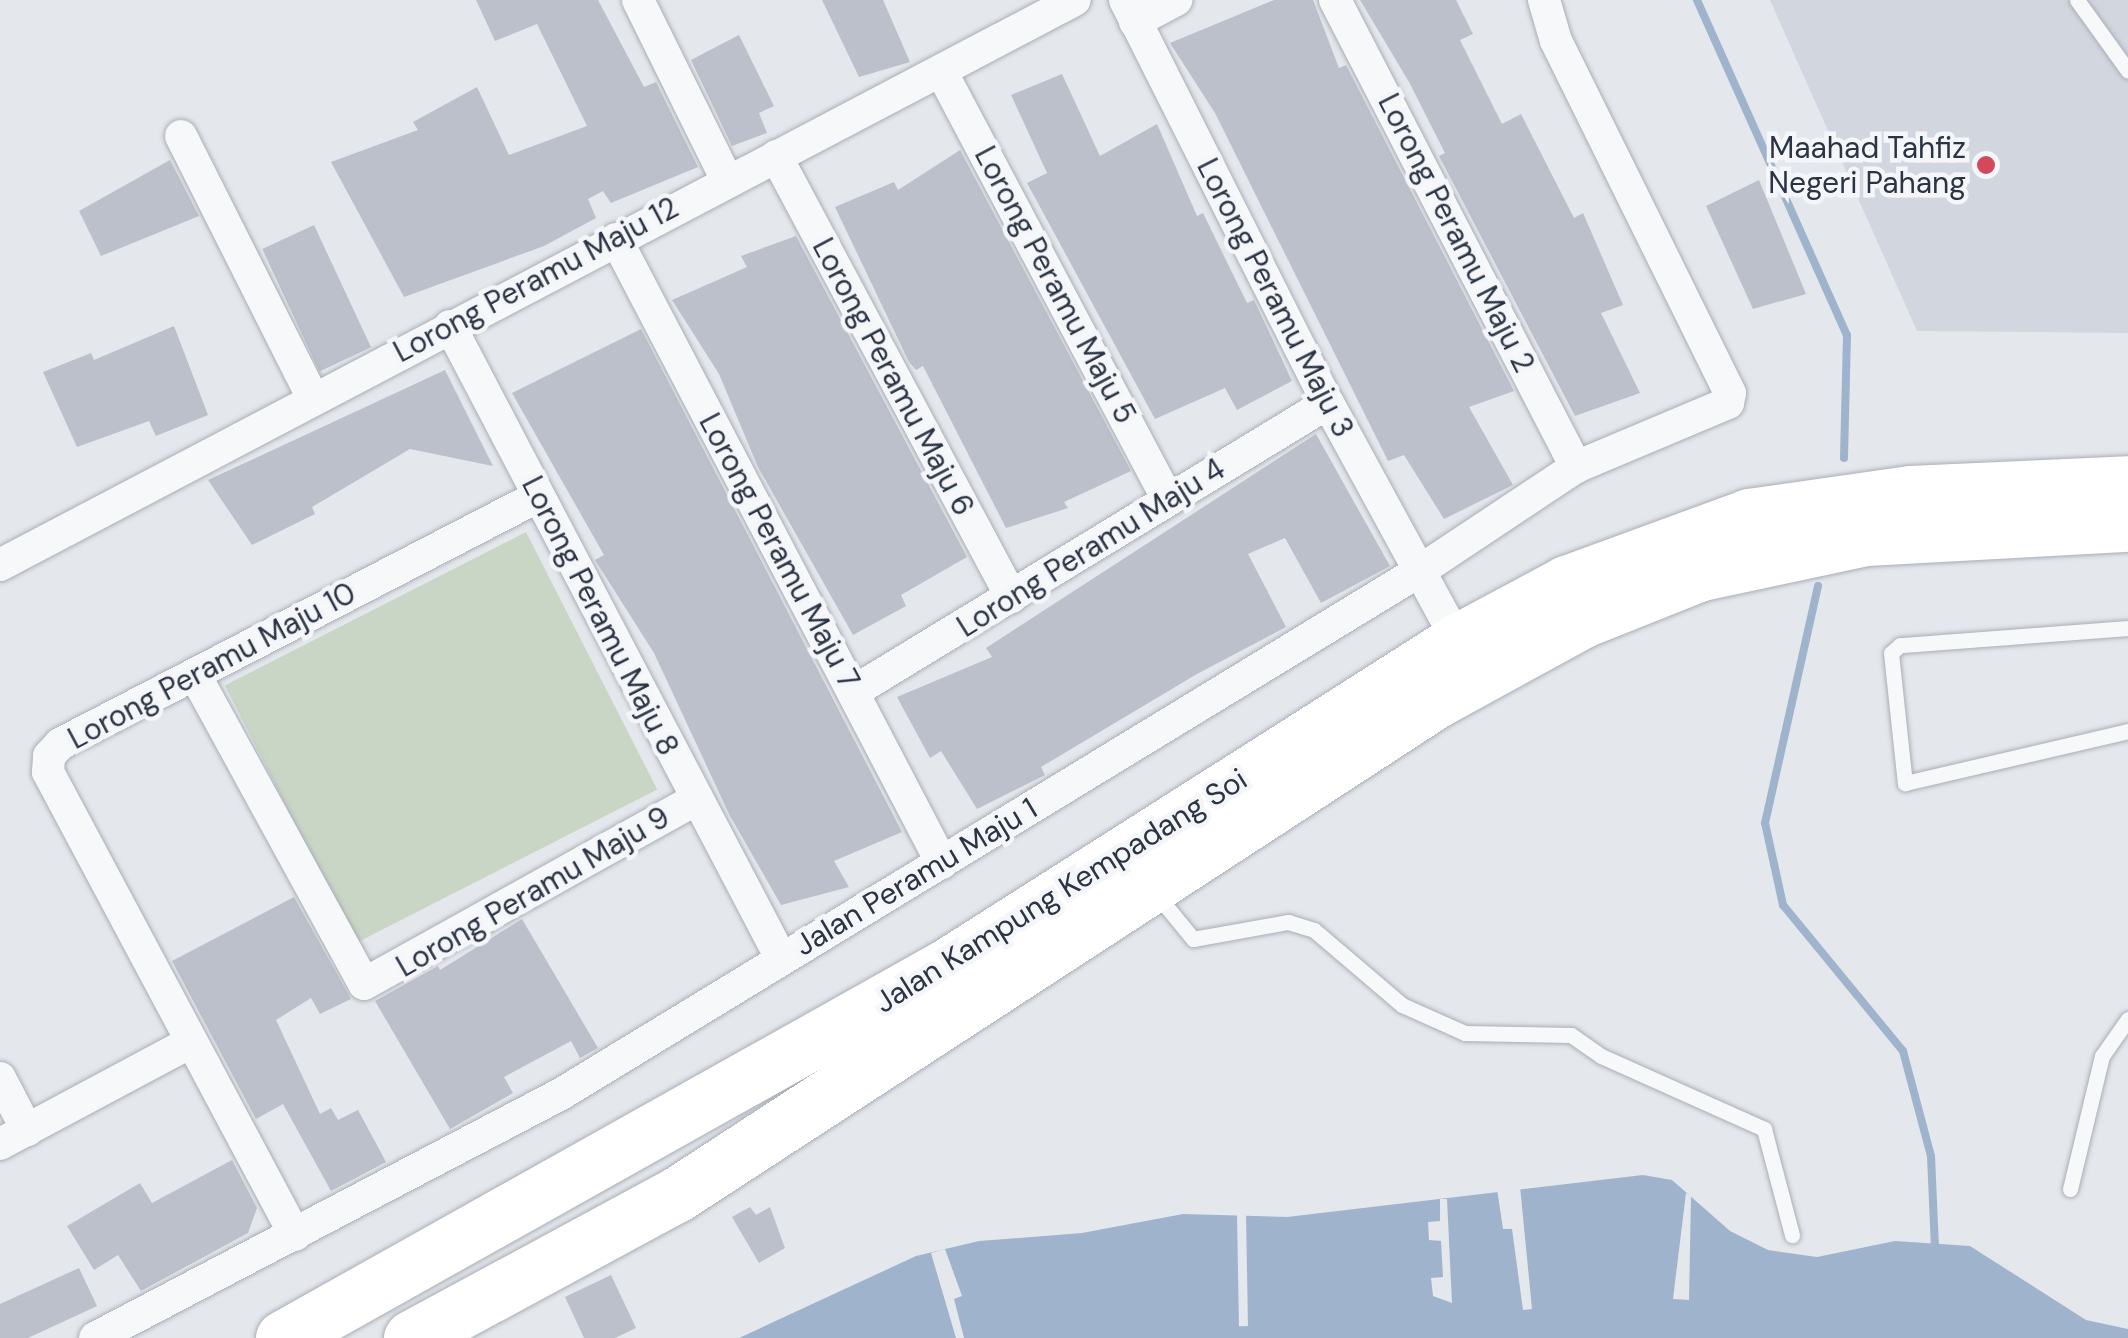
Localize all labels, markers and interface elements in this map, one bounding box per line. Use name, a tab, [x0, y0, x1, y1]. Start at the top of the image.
street label: Lorong Peramu Maju 2	[1370, 88, 1542, 378]
place label: Maahad Tahfiz Negeri Pahang	[1768, 130, 1966, 200]
street label: Lorong Peramu Maju 5	[967, 140, 1143, 430]
street label: Lorong Peramu Maju 3	[1189, 153, 1361, 443]
marker: Maahad Tahfiz Negeri Pahang	[1975, 154, 1997, 176]
street label: Lorong Peramu Maju 12	[388, 190, 684, 370]
street label: Lorong Peramu Maju 6	[805, 232, 981, 522]
street label: Lorong Peramu Maju 7	[691, 407, 867, 695]
street label: Lorong Peramu Maju 4	[951, 451, 1231, 645]
street label: Lorong Peramu Maju 8	[514, 470, 686, 762]
street label: Lorong Peramu Maju 10	[62, 575, 362, 757]
street label: Jalan Kampung Kempadang Soi	[868, 761, 1254, 1021]
street label: Jalan Peramu Maju 1	[789, 791, 1043, 963]
street label: Lorong Peramu Maju 9	[390, 799, 676, 985]

